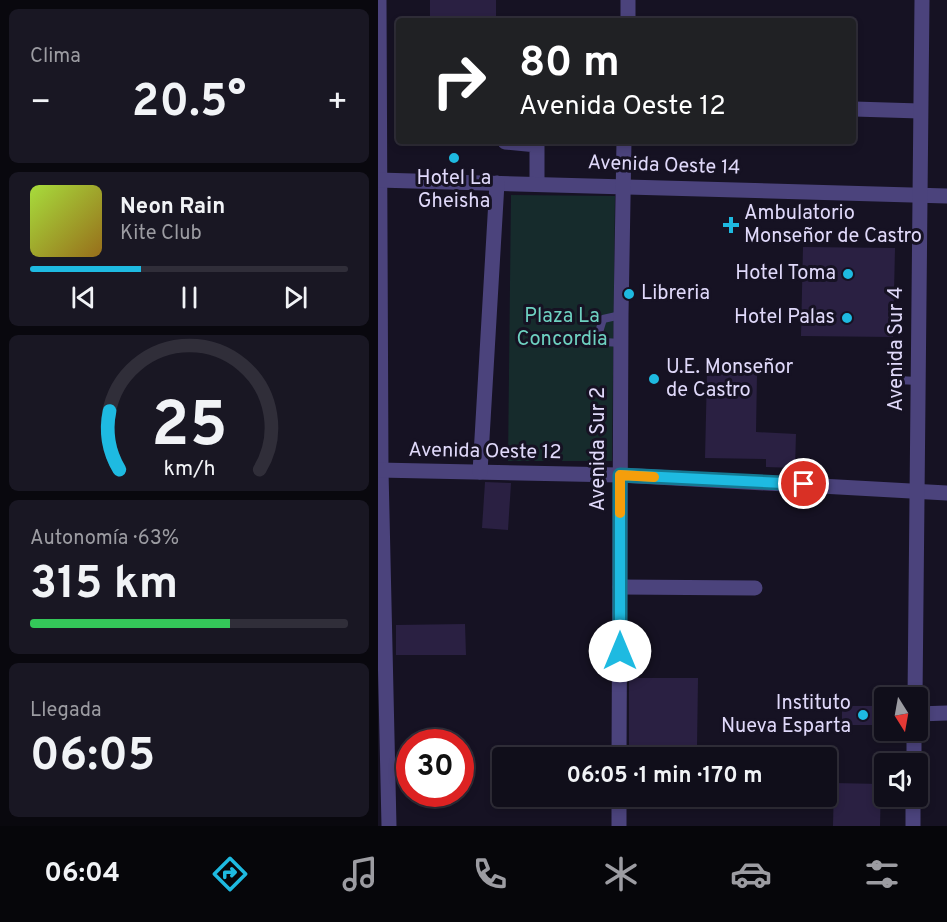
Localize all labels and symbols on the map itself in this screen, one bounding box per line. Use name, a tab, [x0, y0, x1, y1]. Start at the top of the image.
street label: Avenida Oeste 14	[587, 150, 741, 182]
marker: Hotel La Gheisha	[447, 151, 461, 165]
place label: Hotel La Gheisha	[417, 166, 491, 215]
place label: Ambulatorio Monseñor de Castro	[744, 201, 922, 250]
marker: Ambulatorio Monseñor de Castro	[722, 216, 740, 234]
place label: Hotel Toma	[735, 261, 836, 287]
marker: Hotel Toma	[841, 267, 855, 281]
place label: Libreria	[641, 281, 710, 307]
marker: Libreria	[622, 287, 636, 301]
street label: Avenida Sur 4	[884, 287, 910, 411]
park label: Plaza La Concordia	[517, 304, 608, 353]
place label: Hotel Palas	[734, 305, 835, 331]
marker: Hotel Palas	[840, 311, 854, 325]
place label: U.E. Monseñor de Castro	[666, 355, 794, 404]
marker: U.E. Monseñor de Castro	[647, 372, 661, 386]
street label: Avenida Sur 2	[586, 387, 612, 511]
street label: Avenida Oeste 12	[408, 438, 562, 466]
pin	[778, 458, 829, 509]
position arrow	[588, 619, 652, 683]
north arrow	[874, 687, 928, 741]
place label: Instituto Nueva Esparta	[721, 691, 851, 740]
marker: Instituto Nueva Esparta	[856, 708, 870, 722]
speed limit sign: 30	[396, 729, 474, 807]

